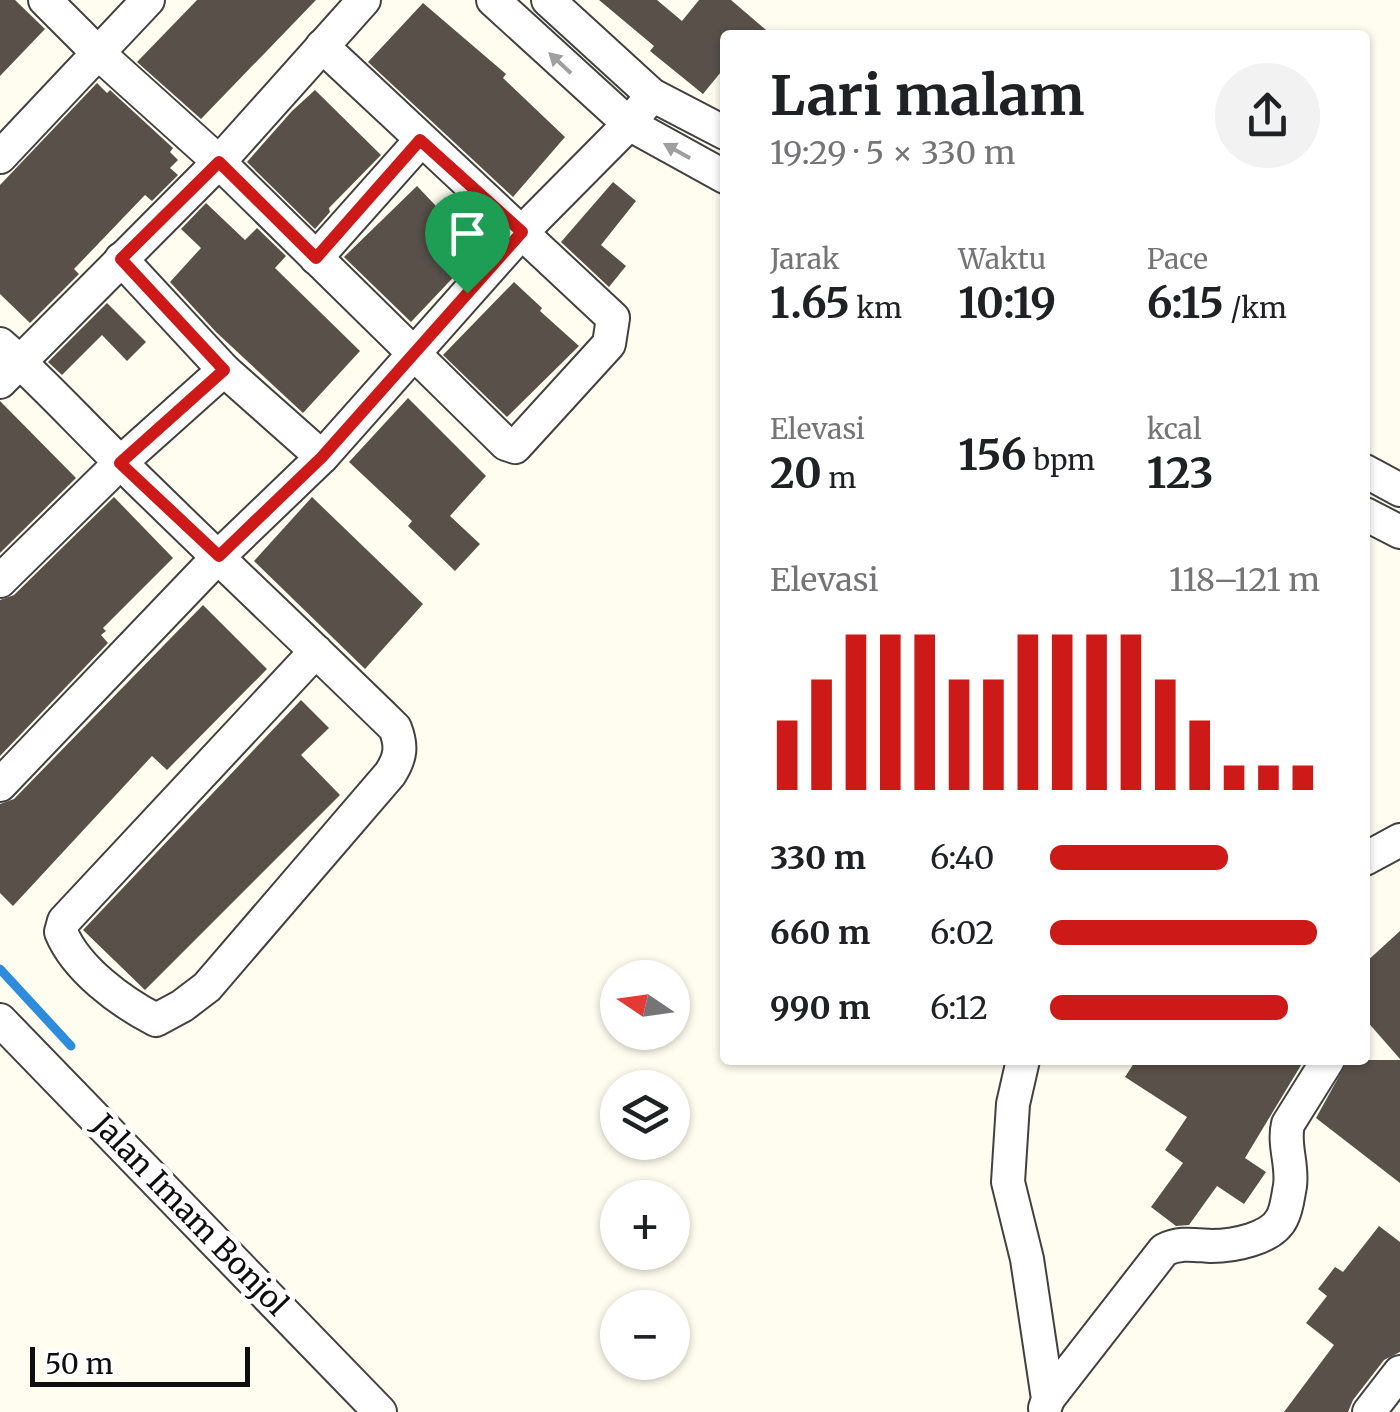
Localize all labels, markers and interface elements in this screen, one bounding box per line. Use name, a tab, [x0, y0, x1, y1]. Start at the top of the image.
one-way arrow	[548, 52, 572, 75]
text: Lari malam	[770, 61, 1085, 130]
button: share	[1215, 63, 1320, 168]
text: 19:29 · 5 × 330 m	[770, 133, 1015, 173]
one-way arrow	[663, 142, 691, 160]
pin	[425, 191, 510, 294]
icon: arrive	[440, 206, 495, 261]
text: Jarak	[770, 241, 840, 277]
text: Waktu	[958, 241, 1046, 277]
text: Pace	[1147, 241, 1208, 277]
text: 1.65	[770, 277, 850, 329]
text: 10:19	[958, 277, 1056, 329]
text: 6:15	[1147, 277, 1224, 329]
text: km	[850, 290, 902, 326]
text: /km	[1224, 290, 1287, 326]
text: Elevasi	[770, 411, 865, 447]
text: kcal	[1147, 411, 1202, 447]
text: 156	[958, 429, 1027, 481]
text: bpm	[1027, 442, 1095, 478]
text: 20	[770, 447, 822, 499]
text: 123	[1147, 447, 1213, 499]
text: m	[822, 460, 856, 496]
text: Elevasi	[770, 560, 879, 600]
text: 118–121 m	[1169, 560, 1320, 600]
text: 330 m	[770, 838, 866, 878]
text: 6:40	[930, 838, 994, 878]
text: 660 m	[770, 913, 870, 953]
text: 6:02	[930, 913, 994, 953]
north arrow	[600, 960, 690, 1050]
map controls	[600, 960, 690, 1380]
text: 990 m	[770, 988, 870, 1028]
text: 6:12	[930, 988, 988, 1028]
button: layers	[600, 1070, 690, 1160]
street label: Jalan Imam Bonjol	[84, 1105, 297, 1323]
button: +	[600, 1180, 690, 1270]
button: −	[600, 1290, 690, 1380]
scale bar	[30, 1342, 250, 1386]
text: 50 m	[45, 1346, 113, 1382]

